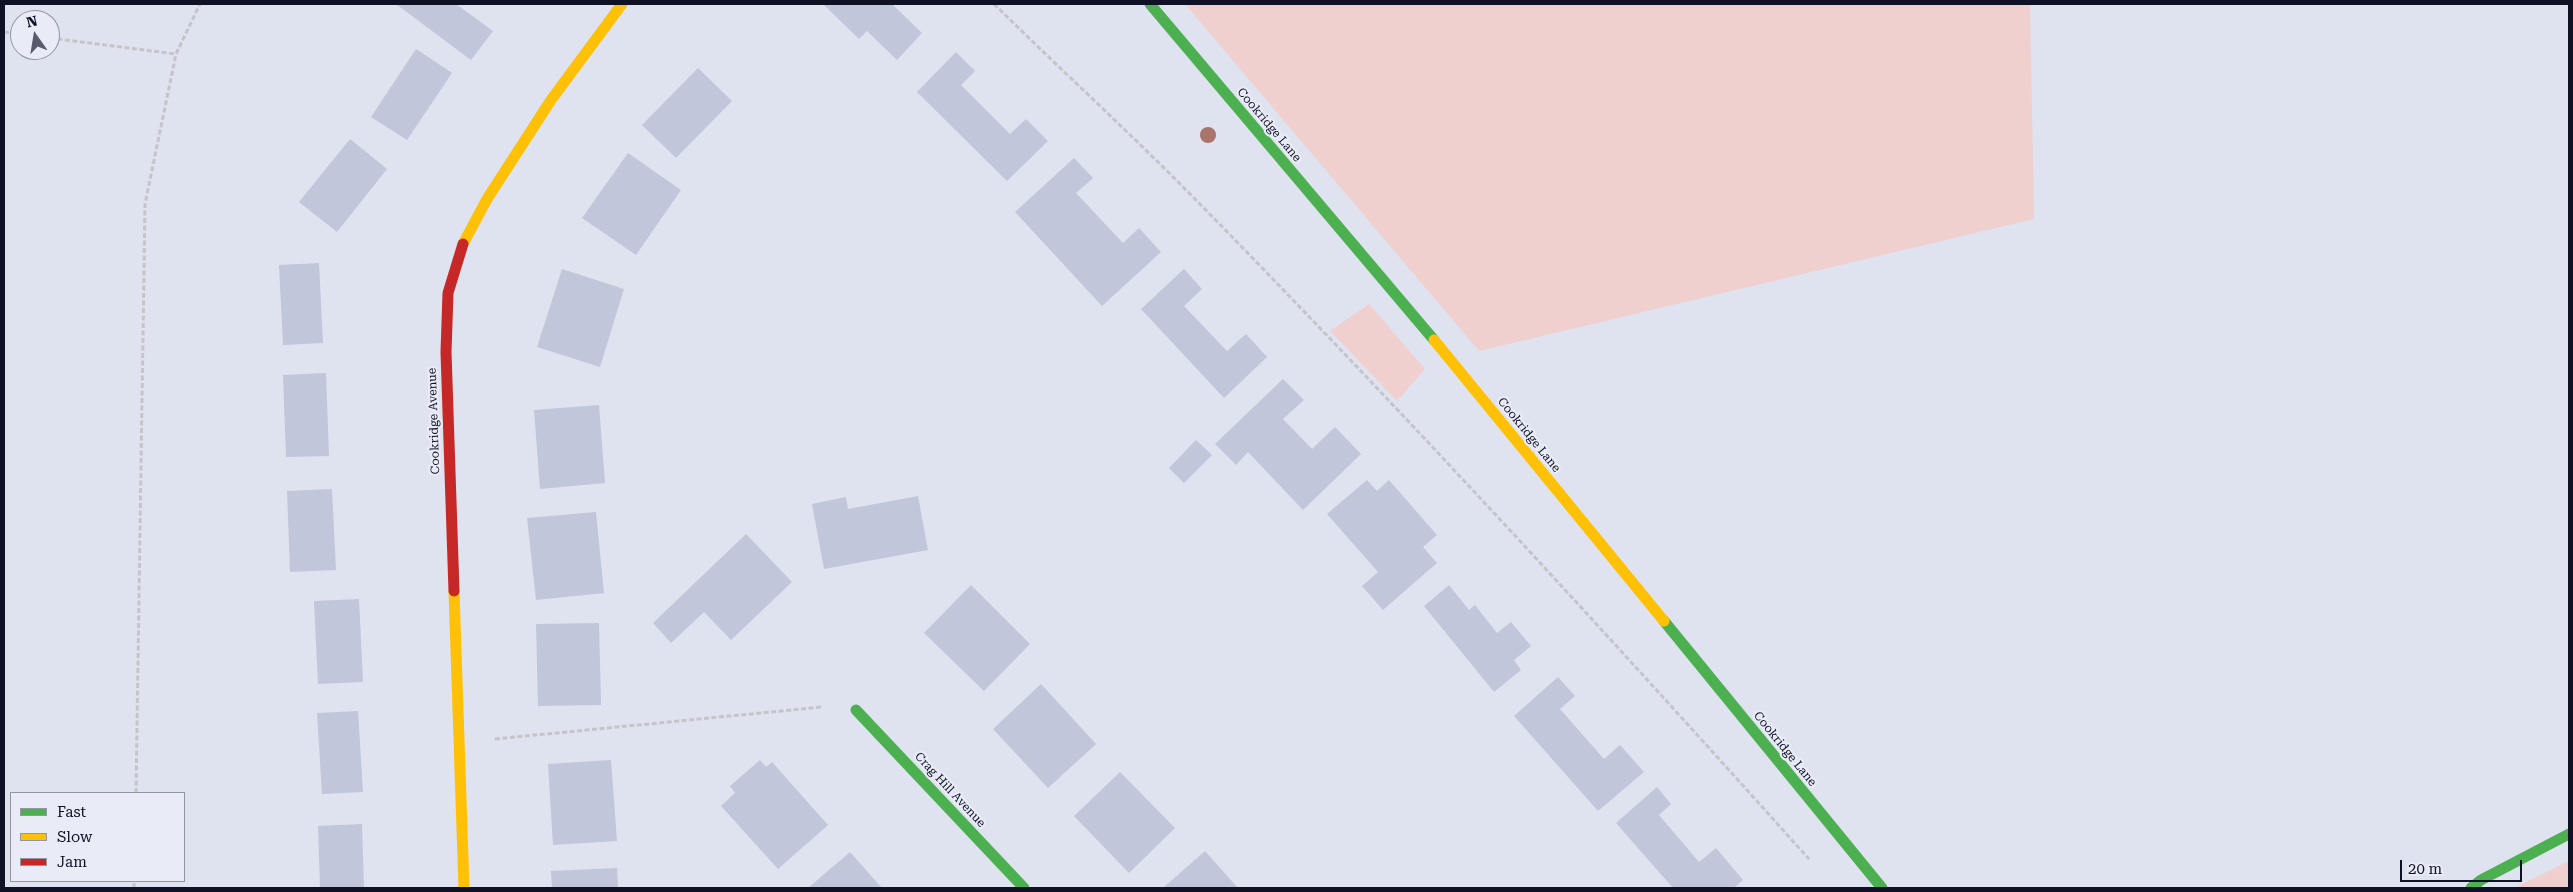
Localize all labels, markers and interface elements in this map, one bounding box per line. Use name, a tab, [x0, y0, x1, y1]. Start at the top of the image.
north arrow	[10, 10, 60, 60]
text: N	[25, 12, 39, 30]
street label: Cookridge Lane	[1234, 85, 1304, 165]
street label: Cookridge Avenue	[425, 367, 443, 475]
street label: Cookridge Lane	[1494, 395, 1564, 475]
street label: Cookridge Lane	[1750, 709, 1820, 789]
street label: Crag Hill Avenue	[912, 750, 988, 830]
legend	[10, 792, 185, 882]
text: Fast	[57, 803, 86, 821]
text: Slow	[57, 828, 92, 846]
scale bar	[2403, 850, 2526, 882]
text: Jam	[57, 853, 87, 871]
text: 20 m	[2408, 860, 2442, 878]

